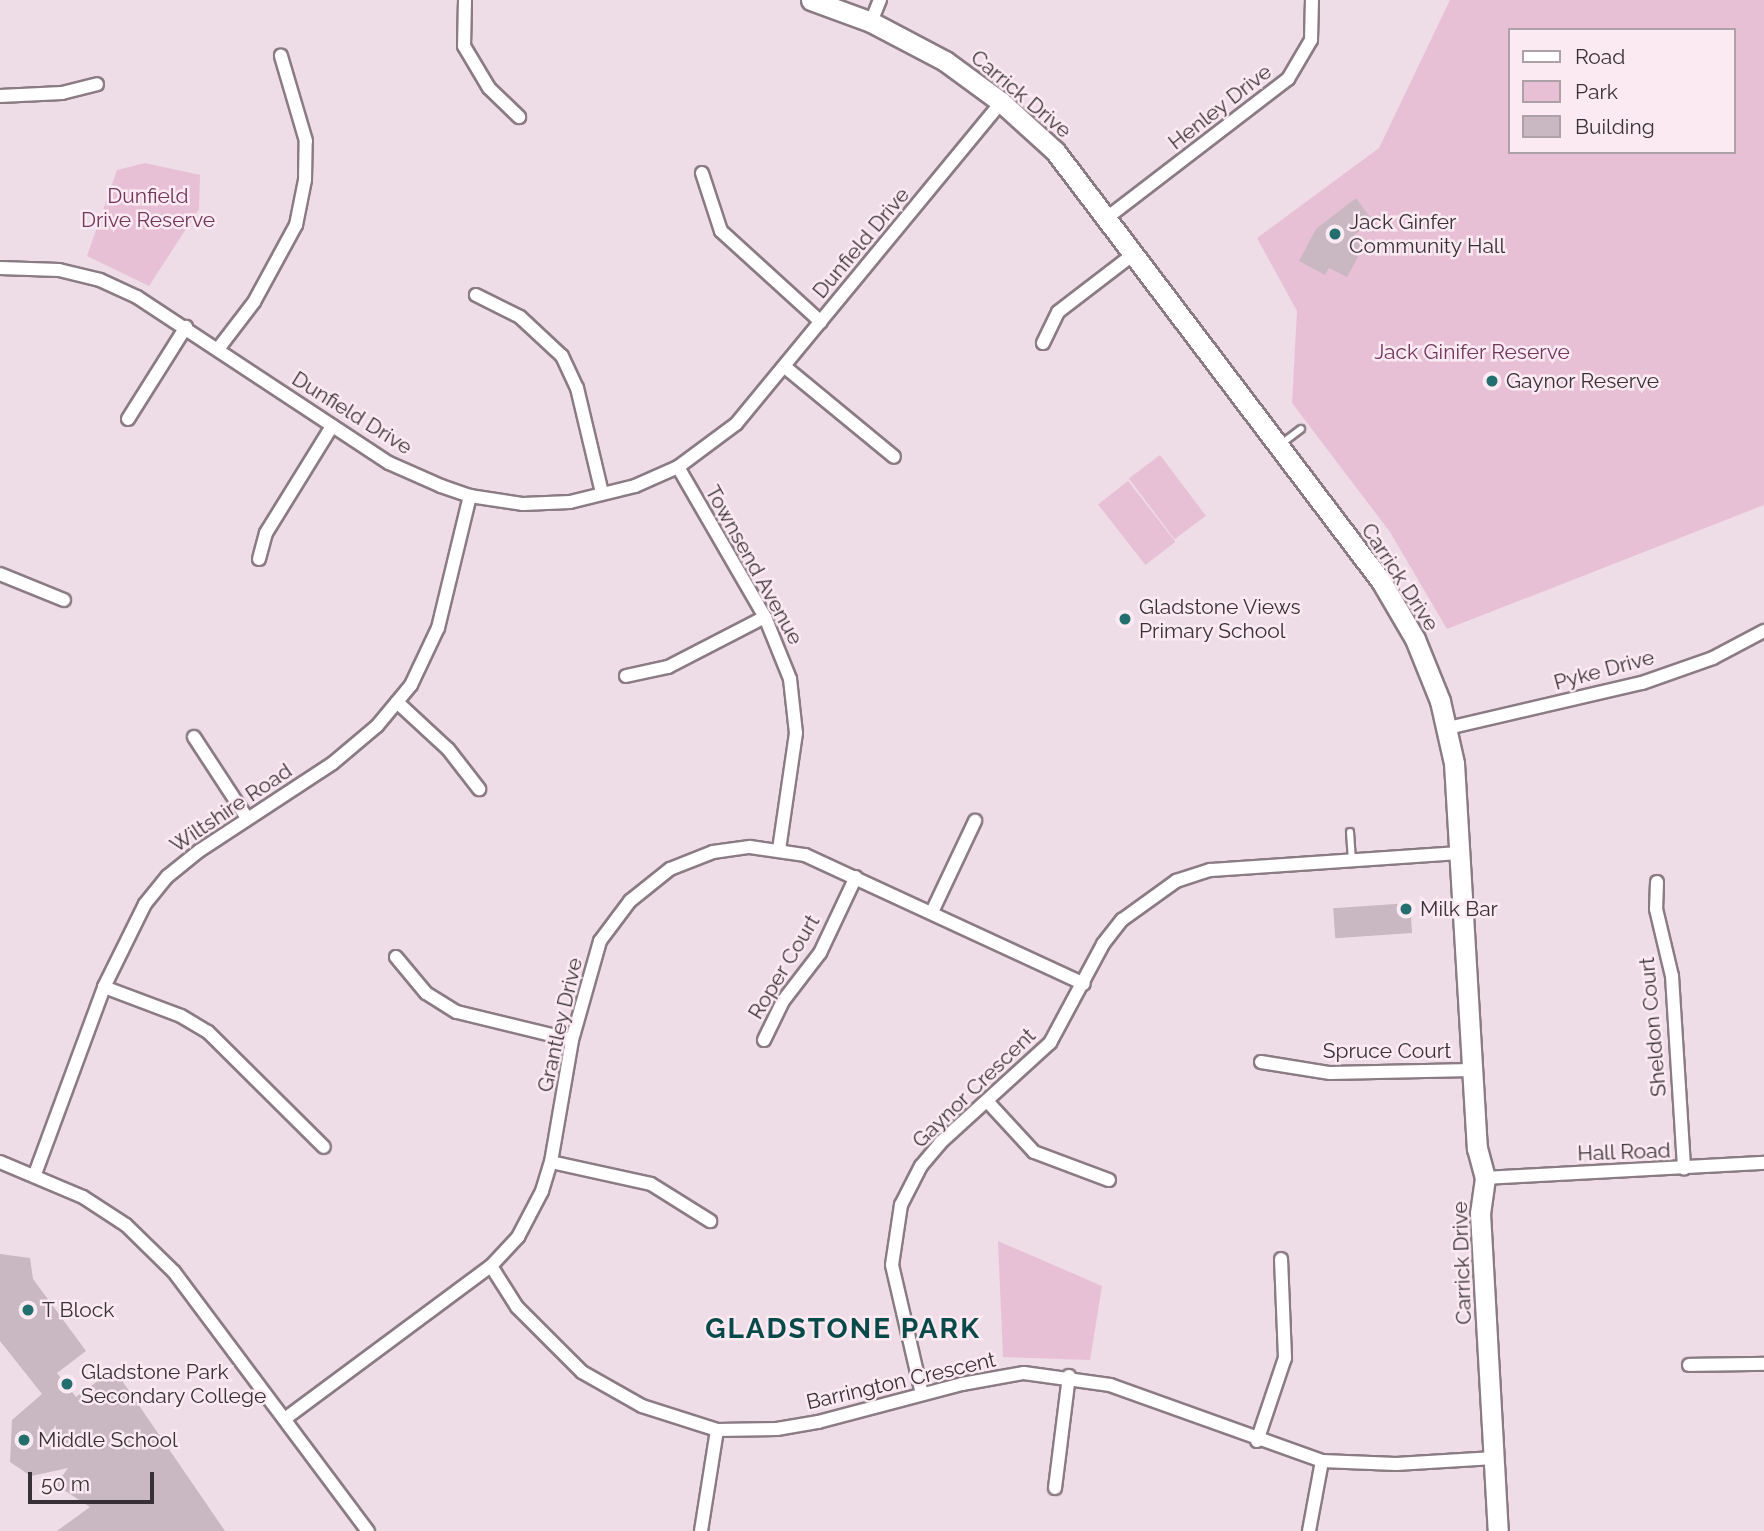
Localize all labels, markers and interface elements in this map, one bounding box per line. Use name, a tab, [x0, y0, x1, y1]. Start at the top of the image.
legend	[1508, 28, 1736, 154]
text: Road	[1575, 44, 1625, 69]
street label: Carrick Drive	[966, 45, 1076, 143]
street label: Henley Drive	[1163, 59, 1277, 155]
text: Park	[1575, 79, 1618, 104]
text: Building	[1575, 114, 1655, 139]
park label: Dunfield Drive Reserve	[81, 183, 215, 233]
street label: Dunfield Drive	[807, 183, 915, 303]
place label: Jack Ginfer Community Hall	[1349, 209, 1506, 259]
marker: Jack Ginfer Community Hall	[1327, 226, 1343, 242]
park label: Jack Ginifer Reserve	[1374, 339, 1570, 365]
street label: Dunfield Drive	[287, 366, 417, 460]
place label: Gaynor Reserve	[1506, 368, 1660, 394]
marker: Gaynor Reserve	[1484, 373, 1500, 389]
street label: Townsend Avenue	[700, 481, 808, 649]
street label: Carrick Drive	[1356, 518, 1444, 636]
place label: Gladstone Views Primary School	[1139, 594, 1301, 644]
marker: Gladstone Views Primary School	[1117, 611, 1133, 627]
street label: Pyke Drive	[1551, 645, 1657, 695]
street label: Wiltshire Road	[165, 758, 297, 858]
place label: Milk Bar	[1420, 896, 1498, 922]
marker: Milk Bar	[1398, 901, 1414, 917]
street label: Roper Court	[743, 910, 825, 1024]
street label: Grantley Drive	[532, 955, 588, 1095]
street label: Sheldon Court	[1634, 956, 1672, 1098]
street label: Gaynor Crescent	[907, 1023, 1041, 1153]
street label: Spruce Court	[1323, 1038, 1451, 1064]
street label: Hall Road	[1577, 1138, 1671, 1166]
street label: Carrick Drive	[1447, 1201, 1477, 1325]
place label: T Block	[42, 1297, 115, 1323]
marker: T Block	[20, 1302, 36, 1318]
district label: GLADSTONE PARK	[707, 1312, 979, 1346]
street label: Barrington Crescent	[804, 1347, 998, 1415]
place label: Gladstone Park Secondary College	[81, 1359, 267, 1409]
marker: Gladstone Park Secondary College	[59, 1376, 75, 1392]
place label: Middle School	[38, 1427, 178, 1453]
marker: Middle School	[16, 1432, 32, 1448]
scale bar	[32, 1458, 158, 1502]
text: 50 m	[41, 1471, 90, 1496]

